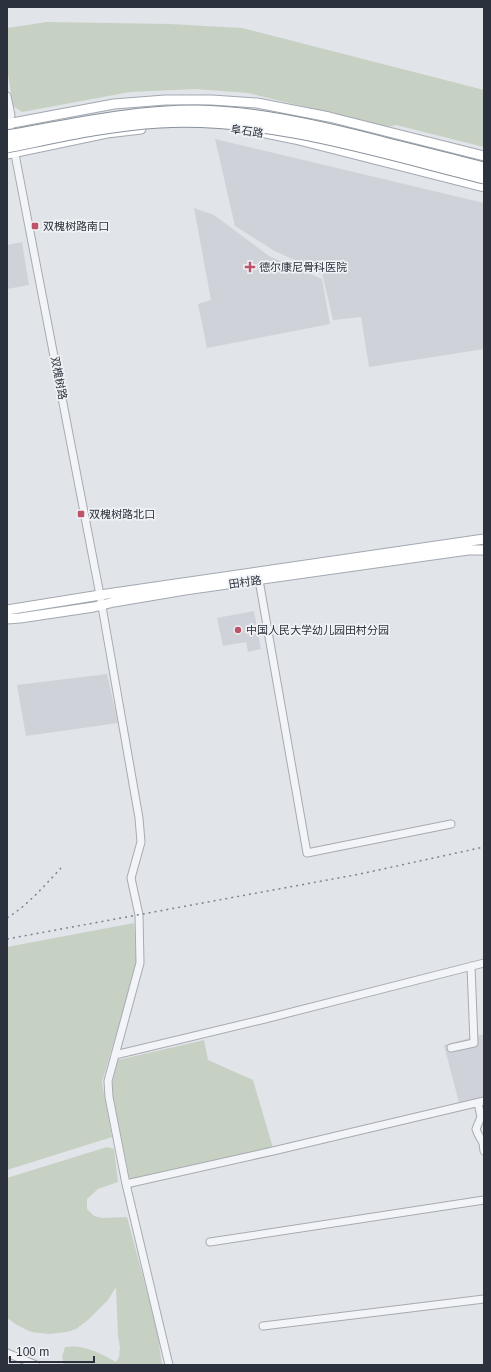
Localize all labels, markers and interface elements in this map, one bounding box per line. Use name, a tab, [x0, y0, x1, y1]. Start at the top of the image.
street label: 阜石路	[230, 123, 264, 139]
place label: 双槐树路南口	[43, 220, 109, 232]
marker: 双槐树路南口	[30, 221, 40, 231]
marker: 德尔康尼骨科医院	[244, 261, 256, 273]
place label: 德尔康尼骨科医院	[259, 261, 347, 273]
street label: 双槐树路	[49, 355, 69, 401]
place label: 双槐树路北口	[89, 508, 155, 520]
marker: 双槐树路北口	[76, 509, 86, 519]
street label: 田村路	[228, 574, 262, 590]
place label: 中国人民大学幼儿园田村分园	[246, 624, 389, 636]
marker: 中国人民大学幼儿园田村分园	[233, 625, 243, 635]
scale bar	[10, 1338, 94, 1364]
text: 100 m	[16, 1345, 49, 1359]

